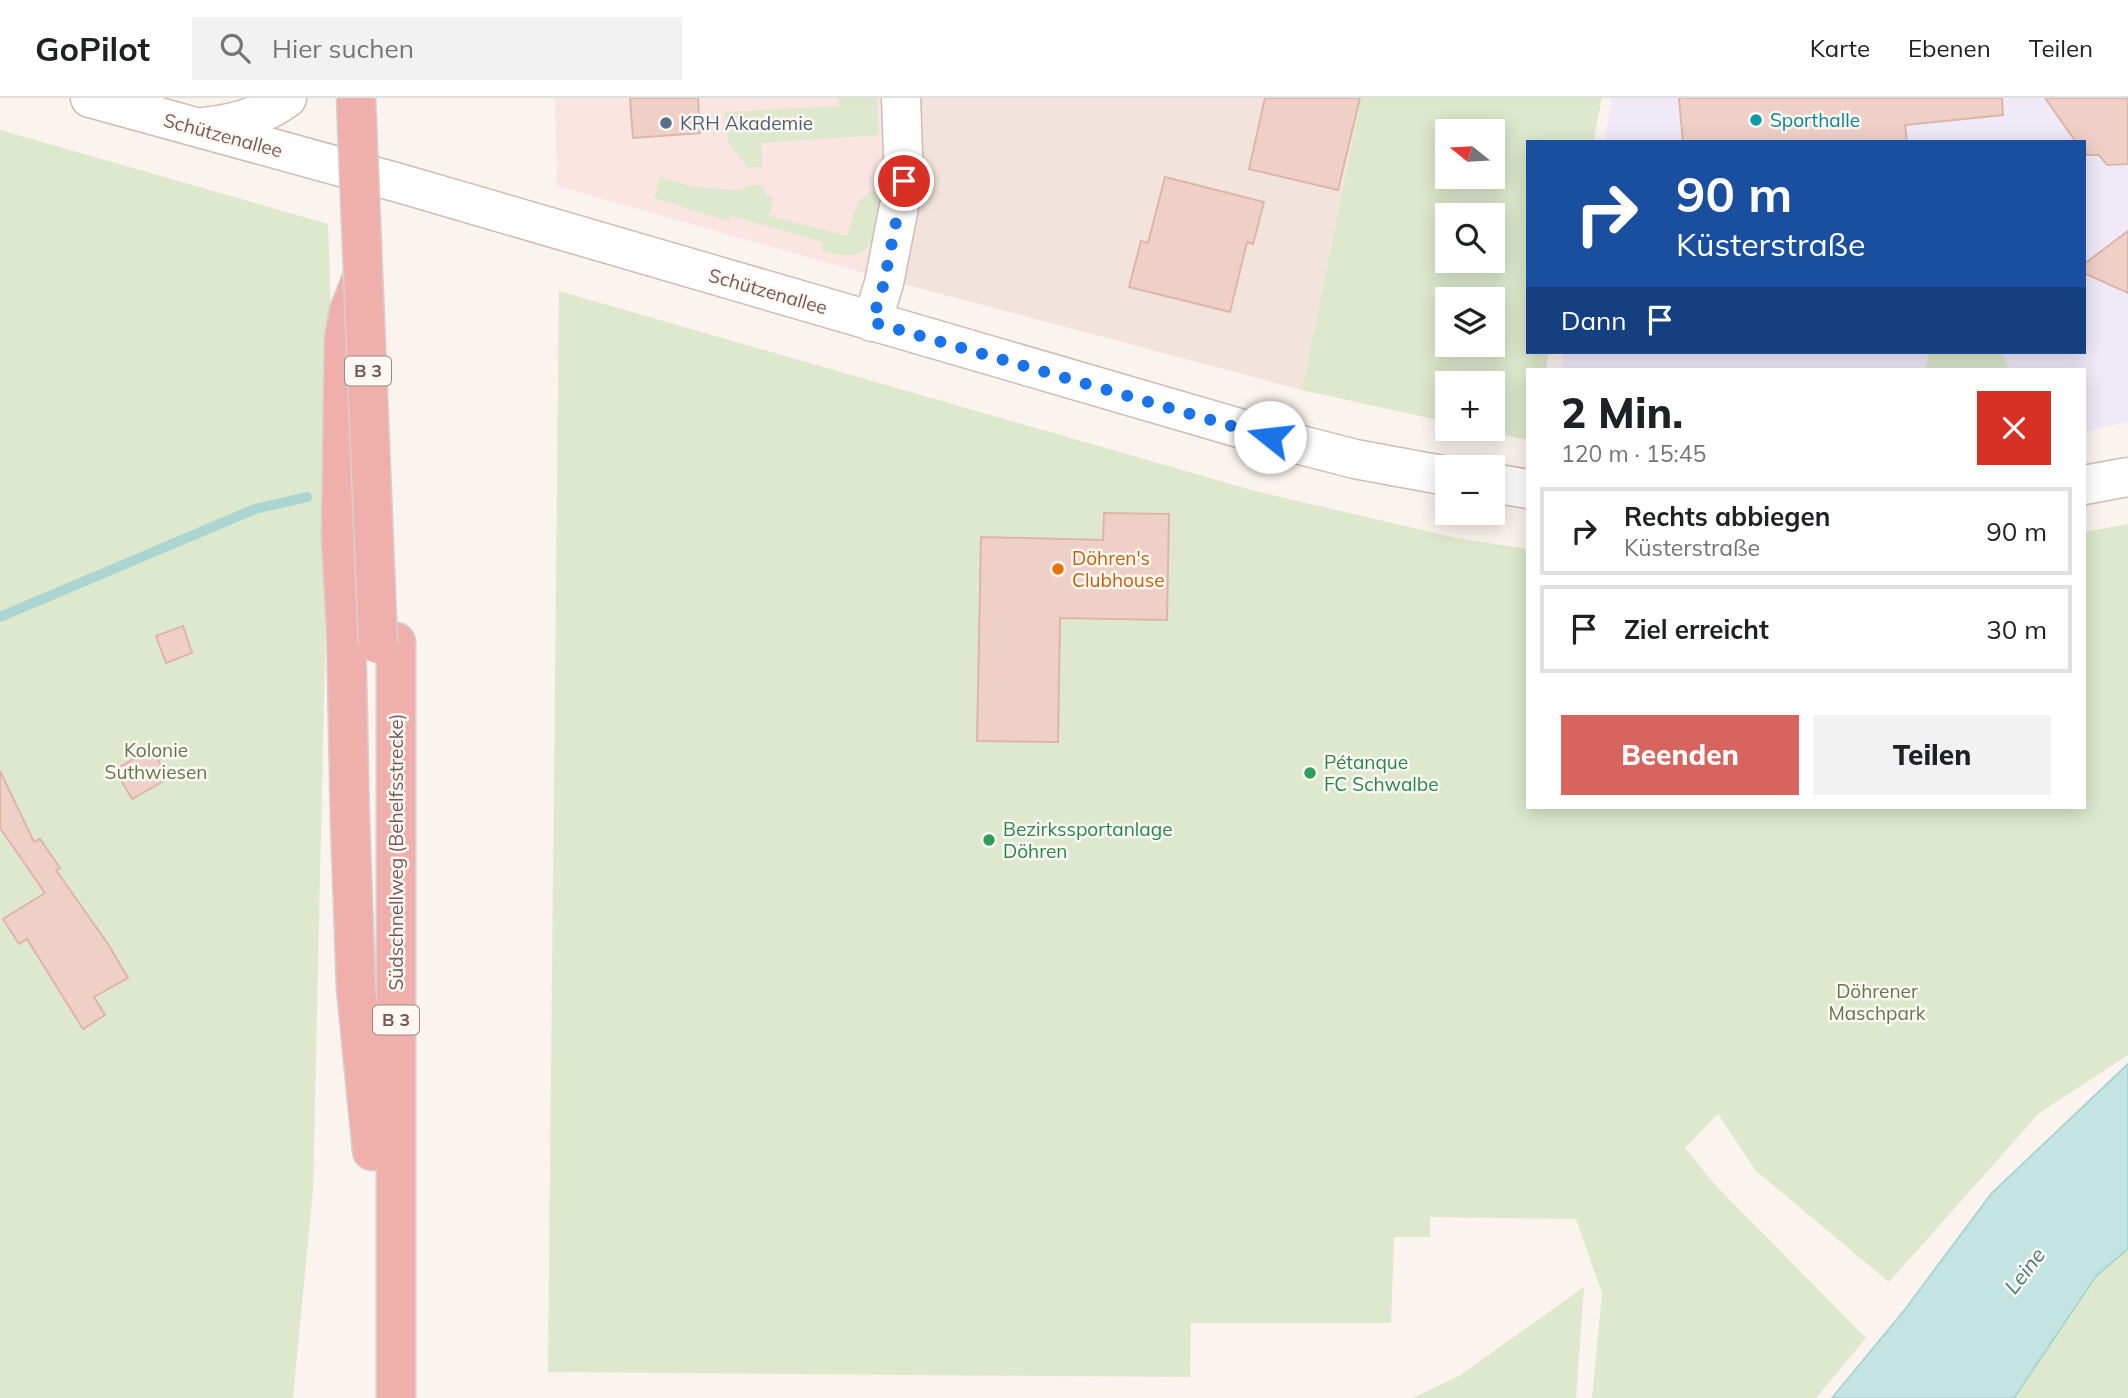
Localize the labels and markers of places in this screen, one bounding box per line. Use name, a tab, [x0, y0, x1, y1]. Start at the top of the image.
place label: Sporthalle	[1770, 108, 1860, 132]
place label: KRH Akademie	[680, 111, 813, 135]
marker: Sporthalle	[1748, 112, 1764, 128]
marker: KRH Akademie	[658, 115, 674, 131]
pin	[874, 151, 934, 211]
place label: Döhren's Clubhouse	[1072, 546, 1165, 592]
marker: Döhren's Clubhouse	[1050, 561, 1066, 577]
place label: Pétanque FC Schwalbe	[1324, 750, 1439, 796]
marker: Pétanque FC Schwalbe	[1302, 765, 1318, 781]
place label: Bezirkssportanlage Döhren	[1003, 817, 1173, 863]
marker: Bezirkssportanlage Döhren	[981, 832, 997, 848]

